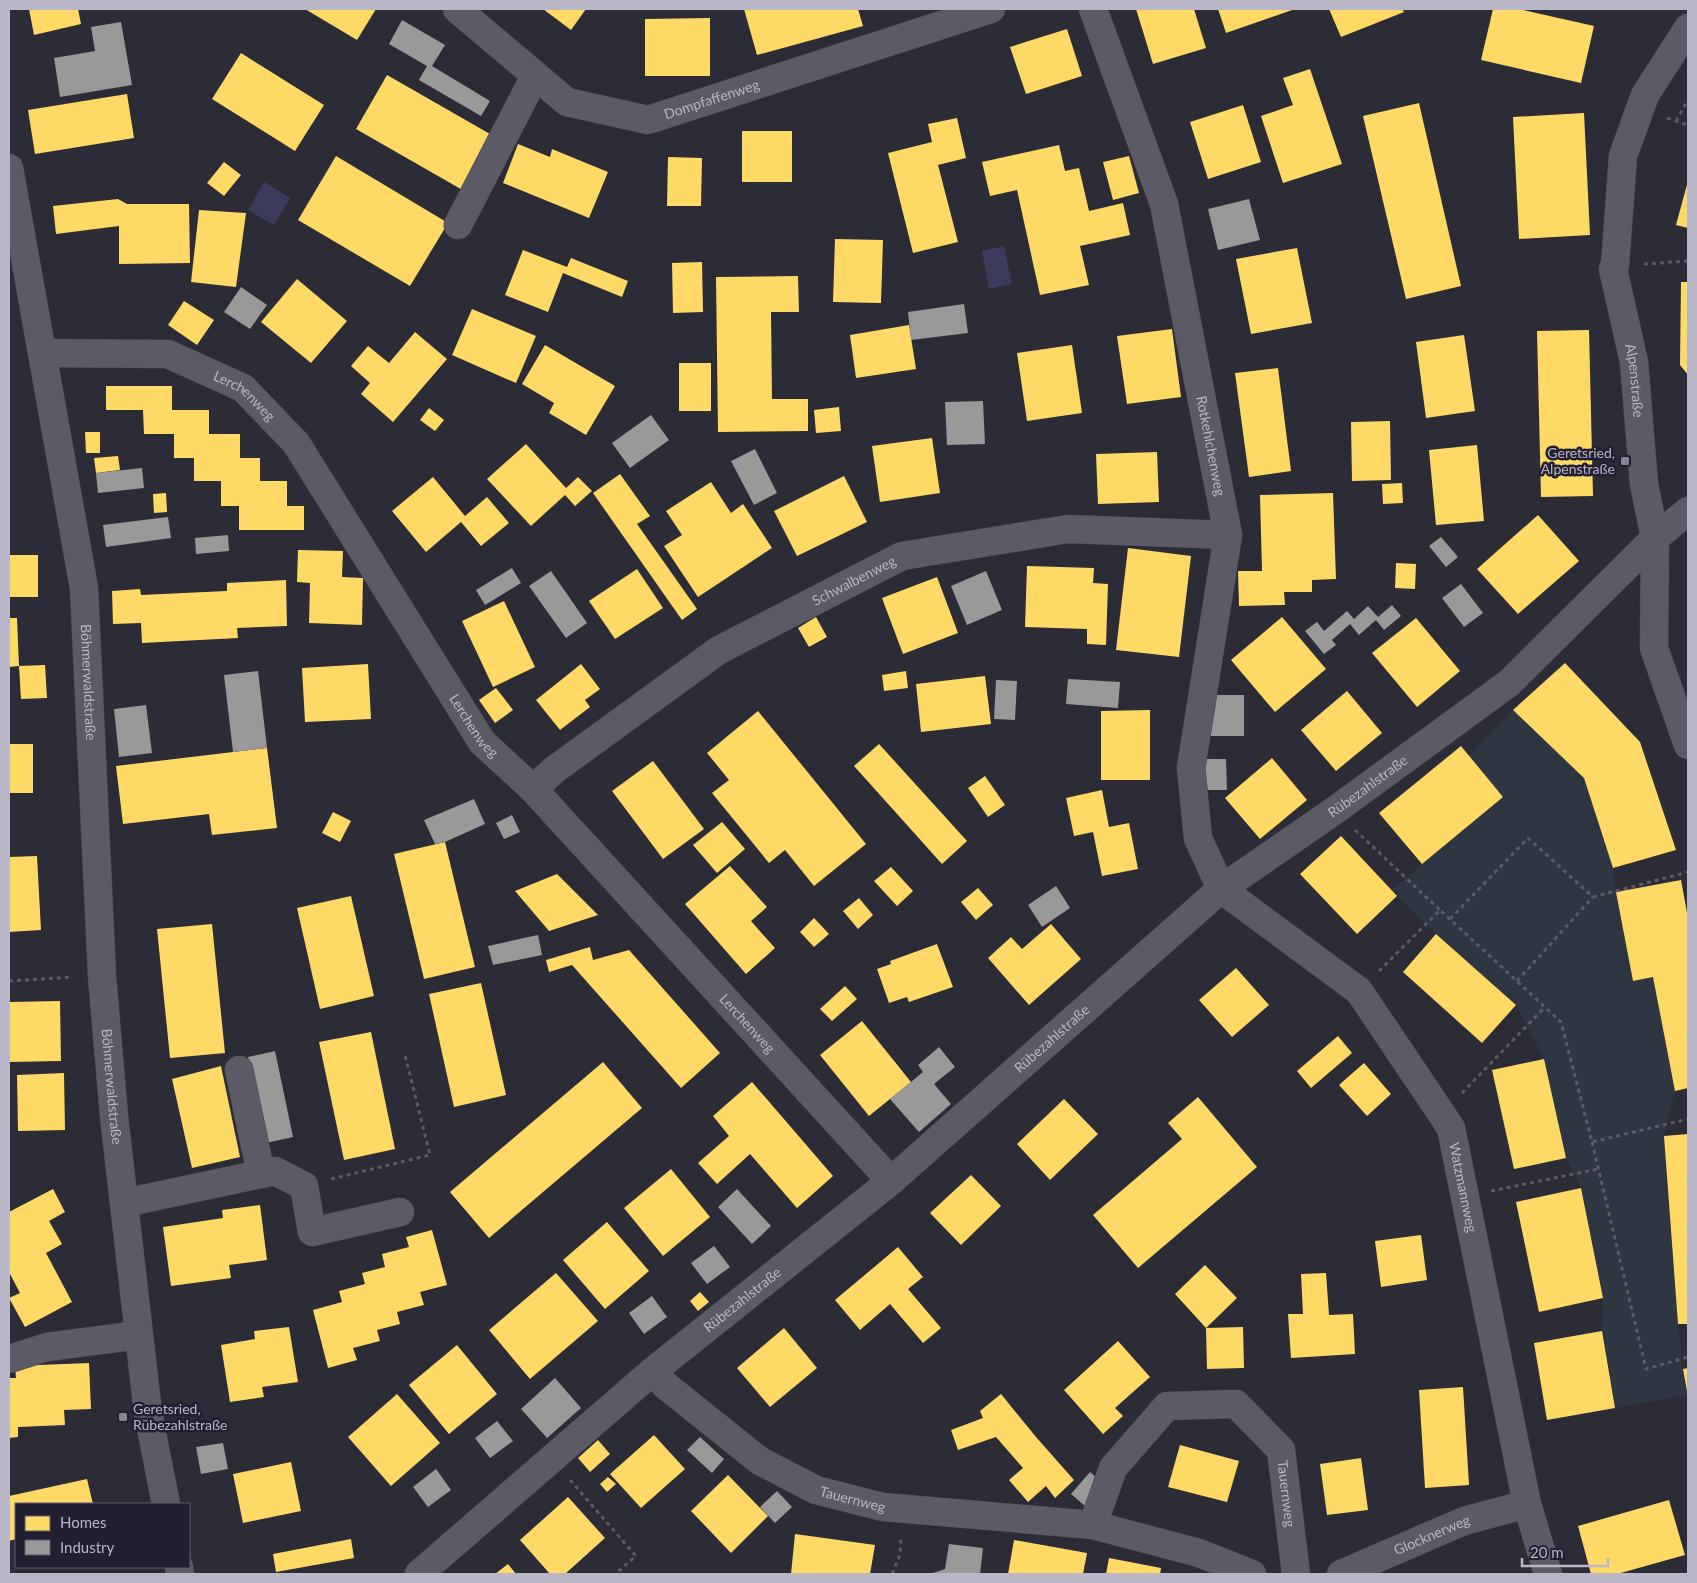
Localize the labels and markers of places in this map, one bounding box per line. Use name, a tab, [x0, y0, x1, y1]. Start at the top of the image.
place label: Geretsried, Alpenstraße	[1541, 444, 1615, 477]
marker: Geretsried, Alpenstraße	[1619, 455, 1631, 467]
place label: Geretsried, Rübezahlstraße	[133, 1400, 227, 1433]
marker: Geretsried, Rübezahlstraße	[117, 1411, 129, 1423]

